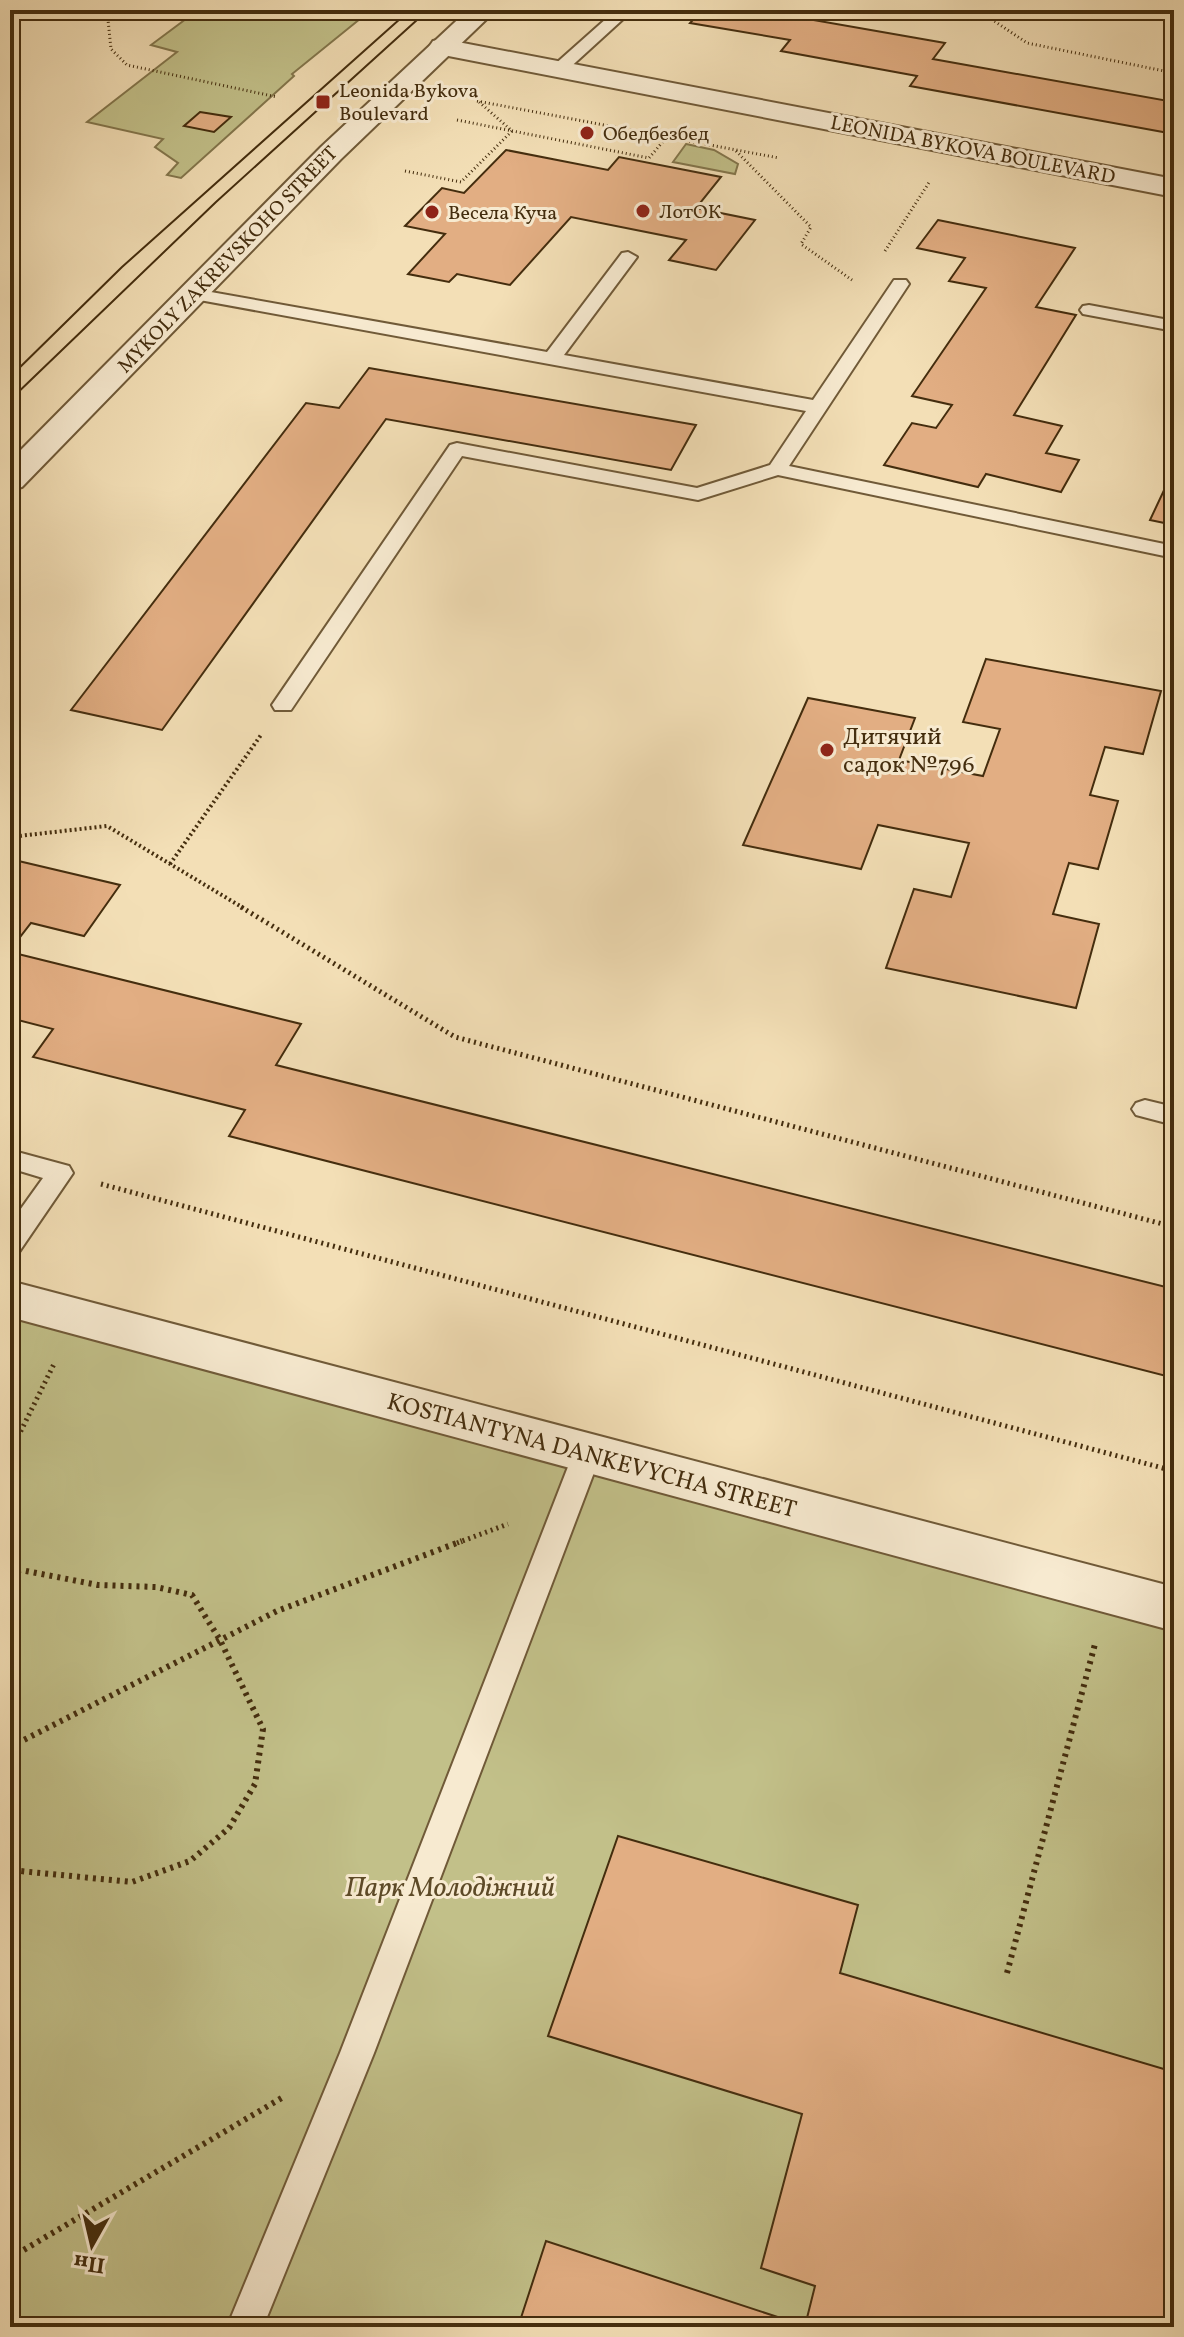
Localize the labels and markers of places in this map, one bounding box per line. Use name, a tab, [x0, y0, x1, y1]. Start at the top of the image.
place label: Leonida Bykova Boulevard	[339, 78, 478, 129]
marker: Leonida Bykova Boulevard	[314, 93, 332, 111]
place label: Обедбезбед	[603, 121, 709, 149]
marker: Обедбезбед	[578, 124, 596, 142]
place label: ЛотОК	[659, 199, 722, 227]
place label: Весела Куча	[448, 200, 557, 228]
marker: ЛотОК	[634, 202, 652, 220]
marker: Весела Куча	[423, 203, 441, 221]
place label: Дитячий садок №796	[843, 721, 975, 783]
marker: Дитячий садок №796	[818, 741, 836, 759]

